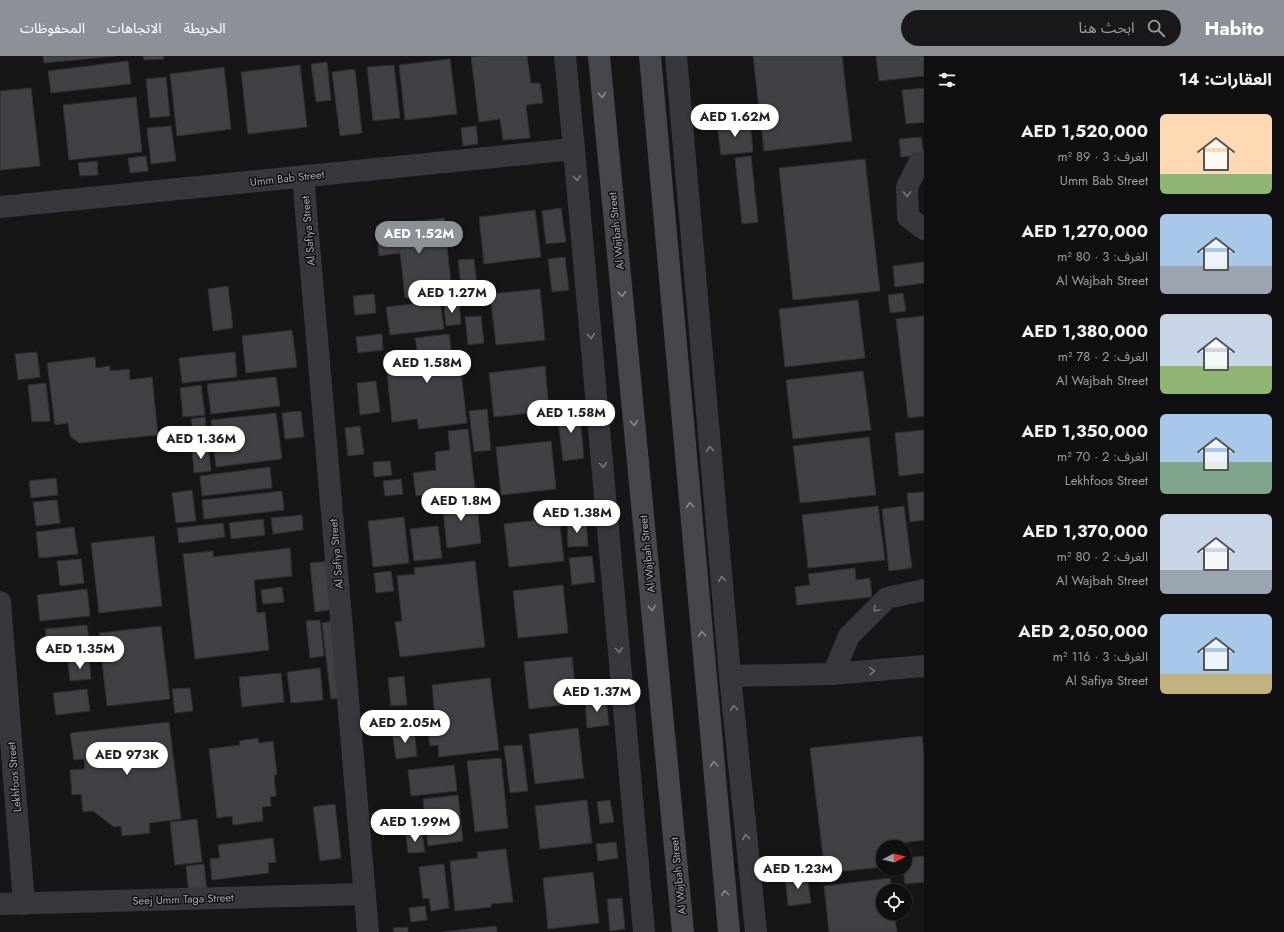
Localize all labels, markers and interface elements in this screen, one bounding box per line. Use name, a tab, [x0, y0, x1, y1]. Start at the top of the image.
search box	[901, 10, 1181, 46]
text: Habito	[1205, 15, 1264, 42]
text: ابحث هنا	[1078, 17, 1135, 39]
icon: search	[1145, 17, 1167, 39]
text: المحفوظات	[20, 18, 85, 38]
text: الاتجاهات	[107, 18, 162, 38]
text: الخريطة	[184, 18, 226, 38]
text: العقارات: 14	[1179, 67, 1272, 91]
icon: filters	[936, 69, 958, 91]
one-way arrow	[598, 92, 607, 98]
pin: AED 1.62M	[689, 104, 781, 138]
text: AED 1.62M	[700, 107, 770, 126]
text: AED 1,520,000	[1021, 119, 1148, 143]
icon: home	[1192, 130, 1240, 178]
text: الغرف: 3 · 89 m²	[1057, 147, 1148, 166]
street label: Umm Bab Street	[249, 166, 325, 190]
text: Umm Bab Street	[1060, 171, 1148, 190]
one-way arrow	[572, 175, 581, 181]
street label: Al Wajbah Street	[604, 191, 628, 271]
one-way arrow	[903, 191, 911, 197]
street label: Al Safiya Street	[297, 195, 319, 267]
text: AED 1,270,000	[1022, 219, 1148, 243]
pin: AED 1.52M	[373, 221, 465, 255]
text: AED 1.52M	[384, 224, 454, 243]
icon: home	[1192, 230, 1240, 278]
text: الغرف: 3 · 80 m²	[1057, 247, 1148, 266]
text: Al Wajbah Street	[1056, 271, 1148, 290]
pin: AED 1.27M	[406, 280, 498, 314]
text: AED 1.27M	[417, 283, 487, 302]
one-way arrow	[617, 291, 626, 297]
text: AED 1,380,000	[1022, 319, 1148, 343]
icon: home	[1192, 330, 1240, 378]
one-way arrow	[586, 333, 595, 339]
text: الغرف: 2 · 78 m²	[1058, 347, 1148, 366]
pin: AED 1.58M	[381, 350, 473, 384]
text: AED 1.58M	[392, 353, 462, 372]
text: Al Wajbah Street	[1056, 371, 1148, 390]
pin: AED 1.58M	[525, 400, 617, 434]
text: AED 1.58M	[536, 403, 606, 422]
text: AED 1,350,000	[1021, 419, 1148, 443]
one-way arrow	[629, 420, 638, 426]
pin: AED 1.36M	[155, 426, 247, 460]
text: AED 1.36M	[166, 429, 236, 448]
icon: home	[1192, 430, 1240, 478]
one-way arrow	[706, 446, 715, 452]
text: الغرف: 2 · 70 m²	[1057, 447, 1148, 466]
one-way arrow	[598, 462, 607, 468]
text: Lekhfoos Street	[1065, 471, 1148, 490]
pin: AED 1.8M	[420, 488, 502, 522]
text: AED 1.8M	[430, 491, 492, 510]
pin: AED 1.38M	[531, 500, 623, 534]
one-way arrow	[686, 502, 695, 508]
text: AED 1.38M	[542, 503, 612, 522]
street label: Al Wajbah Street	[635, 514, 659, 594]
street label: Al Safiya Street	[325, 518, 347, 590]
text: AED 1,370,000	[1022, 519, 1148, 543]
icon: home	[1192, 530, 1240, 578]
text: الغرف: 2 · 80 m²	[1057, 547, 1148, 566]
text: Al Wajbah Street	[1056, 571, 1148, 590]
one-way arrow	[717, 576, 726, 582]
one-way arrow	[873, 604, 881, 612]
one-way arrow	[647, 605, 656, 611]
text: AED 2,050,000	[1018, 619, 1148, 643]
icon: home	[1192, 630, 1240, 678]
one-way arrow	[697, 631, 706, 637]
pin: AED 1.35M	[34, 636, 126, 670]
text: AED 1.35M	[45, 639, 115, 658]
one-way arrow	[614, 647, 623, 654]
text: الغرف: 3 · 116 m²	[1053, 647, 1148, 666]
one-way arrow	[869, 666, 875, 675]
text: Al Safiya Street	[1065, 671, 1148, 690]
pin: AED 1.37M	[551, 679, 643, 713]
text: AED 1.37M	[563, 682, 631, 701]
one-way arrow	[729, 705, 738, 711]
pin: AED 2.05M	[359, 710, 451, 744]
text: AED 2.05M	[369, 713, 441, 732]
street label: Lekhfoos Street	[3, 741, 25, 813]
pin: AED 973K	[86, 742, 168, 776]
text: AED 973K	[95, 745, 159, 764]
one-way arrow	[709, 761, 718, 767]
pin: AED 1.99M	[369, 809, 461, 843]
text: AED 1.99M	[380, 812, 450, 831]
one-way arrow	[742, 834, 751, 840]
street label: Al Wajbah Street	[666, 836, 690, 916]
north arrow	[876, 840, 912, 876]
map controls	[876, 840, 912, 920]
pin: AED 1.23M	[752, 856, 844, 890]
text: AED 1.23M	[763, 859, 833, 878]
button: locate	[876, 884, 912, 920]
street label: Seej Umm Taga Street	[132, 889, 234, 909]
one-way arrow	[721, 890, 730, 896]

